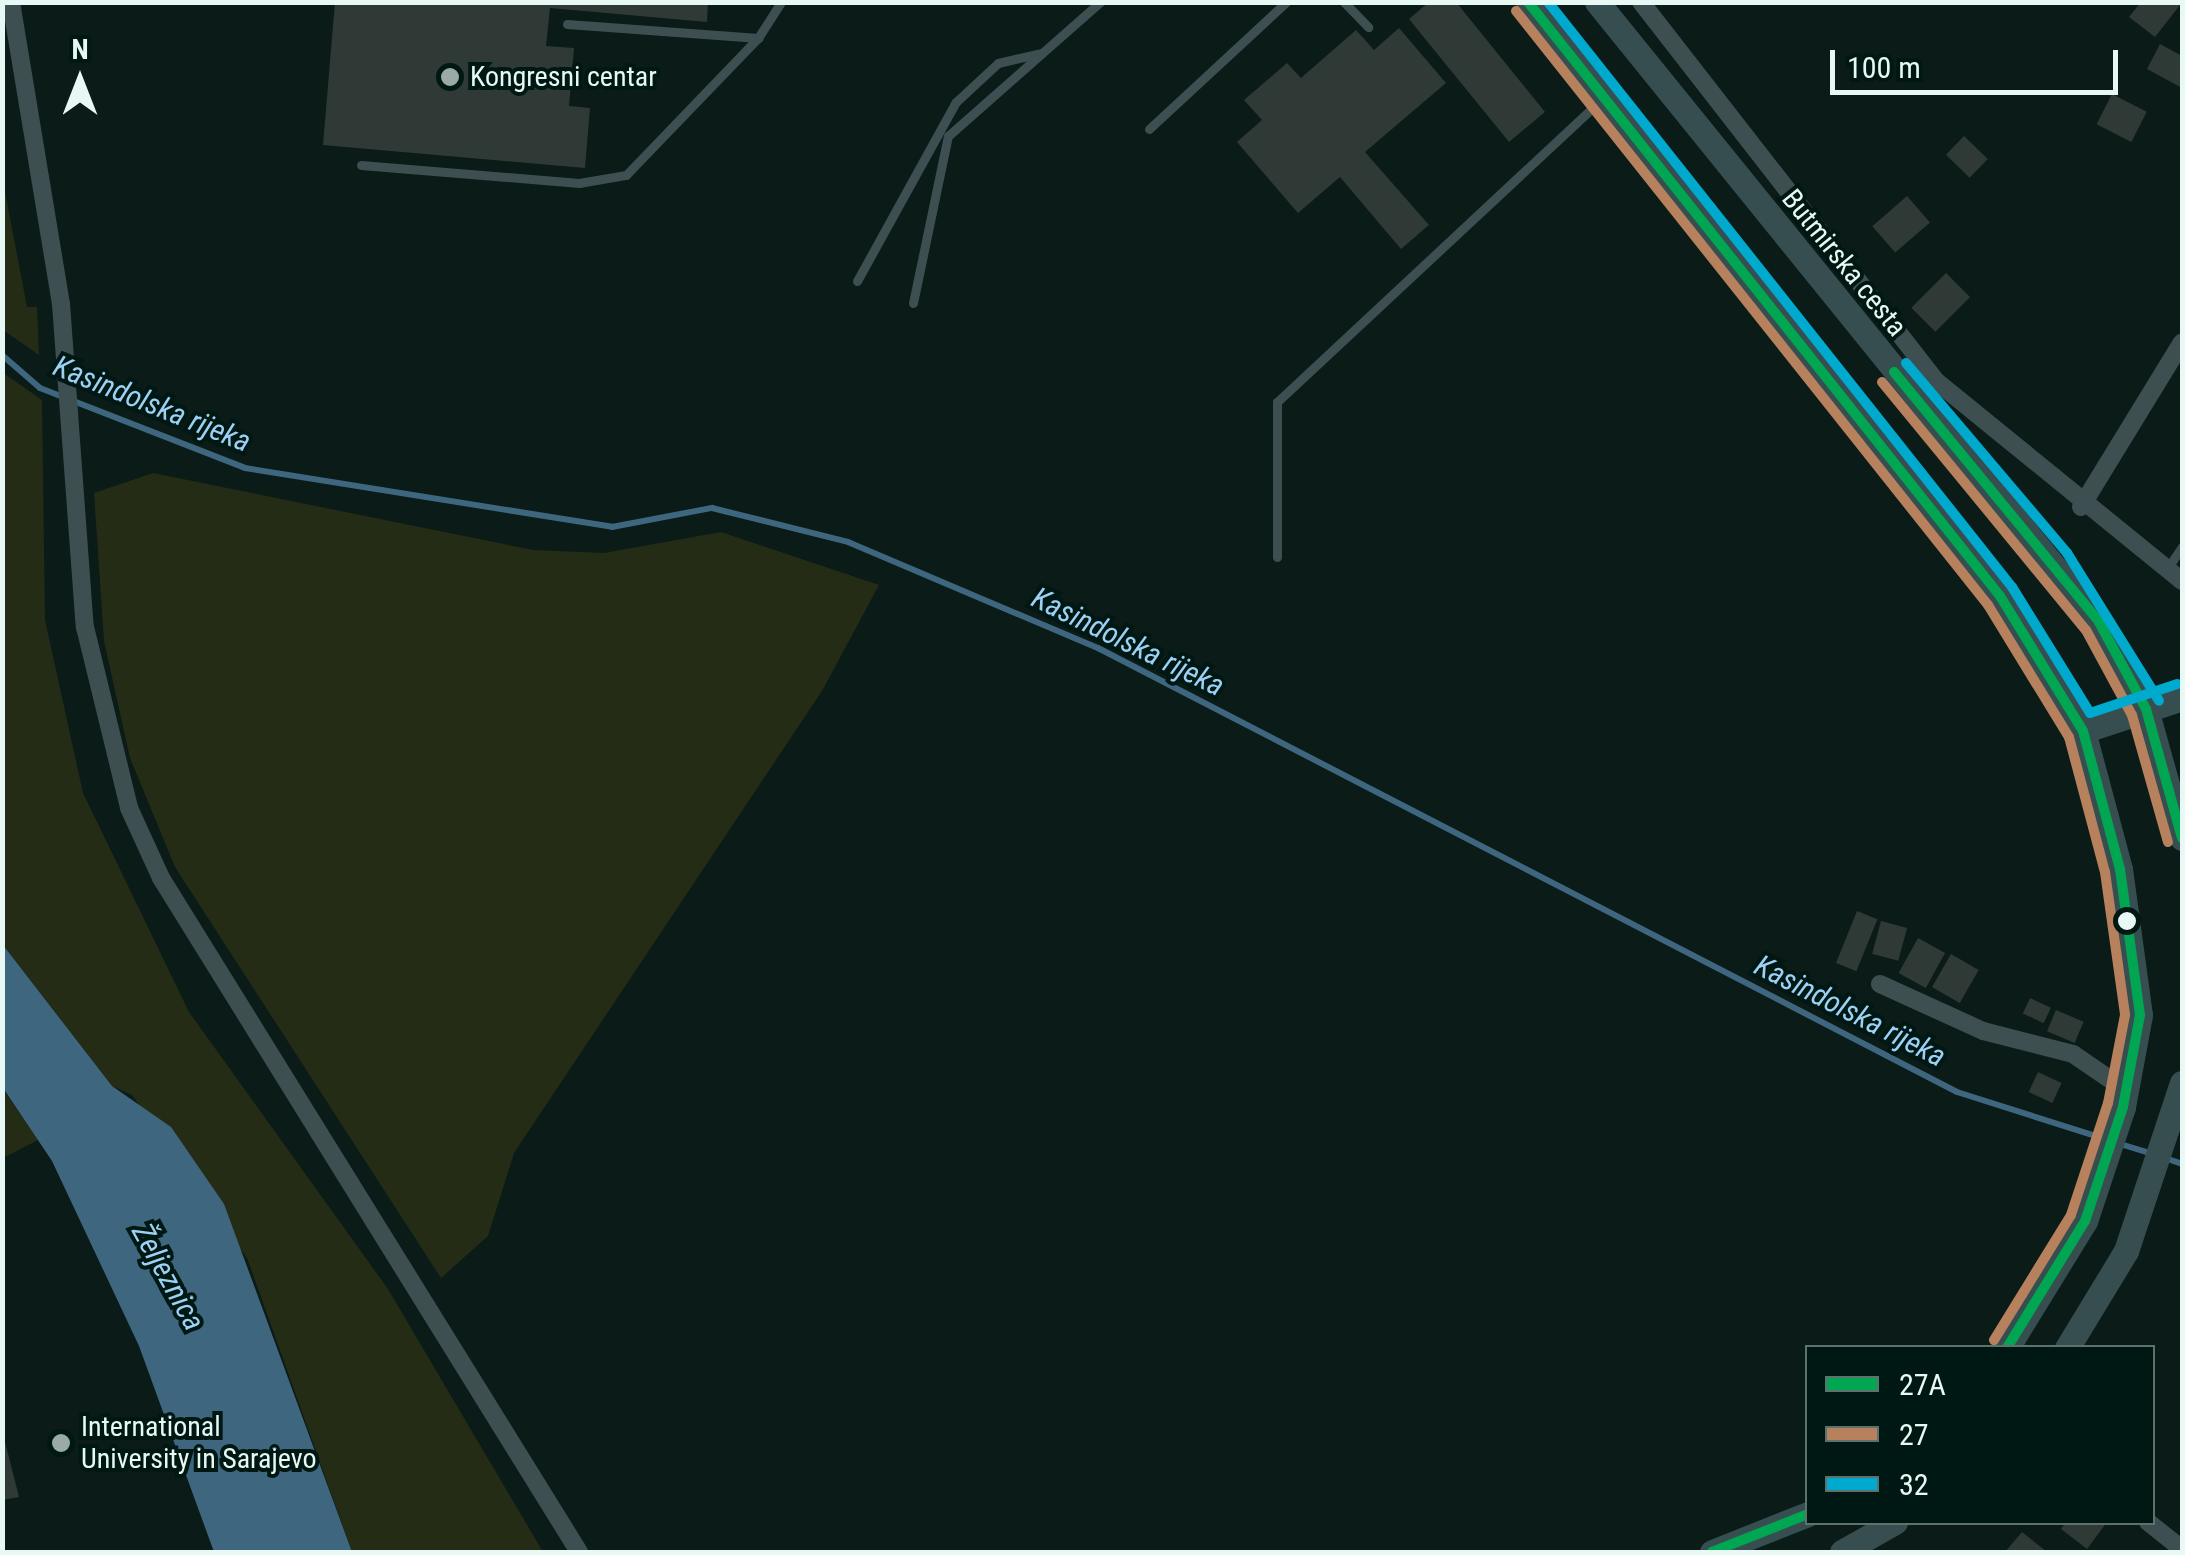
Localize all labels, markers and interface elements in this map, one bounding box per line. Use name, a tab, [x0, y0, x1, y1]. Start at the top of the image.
north arrow	[30, 30, 130, 130]
scale bar	[1835, 30, 2122, 92]
text: N	[71, 33, 89, 66]
text: 100 m	[1847, 50, 1921, 85]
place label: Kongresni centar	[470, 60, 657, 94]
marker: Kongresni centar	[439, 66, 461, 88]
street label: Butmirska cesta	[1775, 183, 1913, 343]
water label: Kasindolska rijeka	[48, 348, 256, 460]
water label: Kasindolska rijeka	[1026, 580, 1230, 704]
unlabelled marker	[2117, 911, 2137, 931]
water label: Kasindolska rijeka	[1749, 947, 1951, 1075]
water label: Željeznica	[124, 1217, 212, 1337]
legend	[1805, 1345, 2155, 1525]
text: 27A	[1899, 1367, 1946, 1402]
place label: International University in Sarajevo	[81, 1410, 317, 1476]
text: 27	[1899, 1417, 1929, 1452]
marker: International University in Sarajevo	[50, 1432, 72, 1454]
text: 32	[1899, 1467, 1929, 1502]

